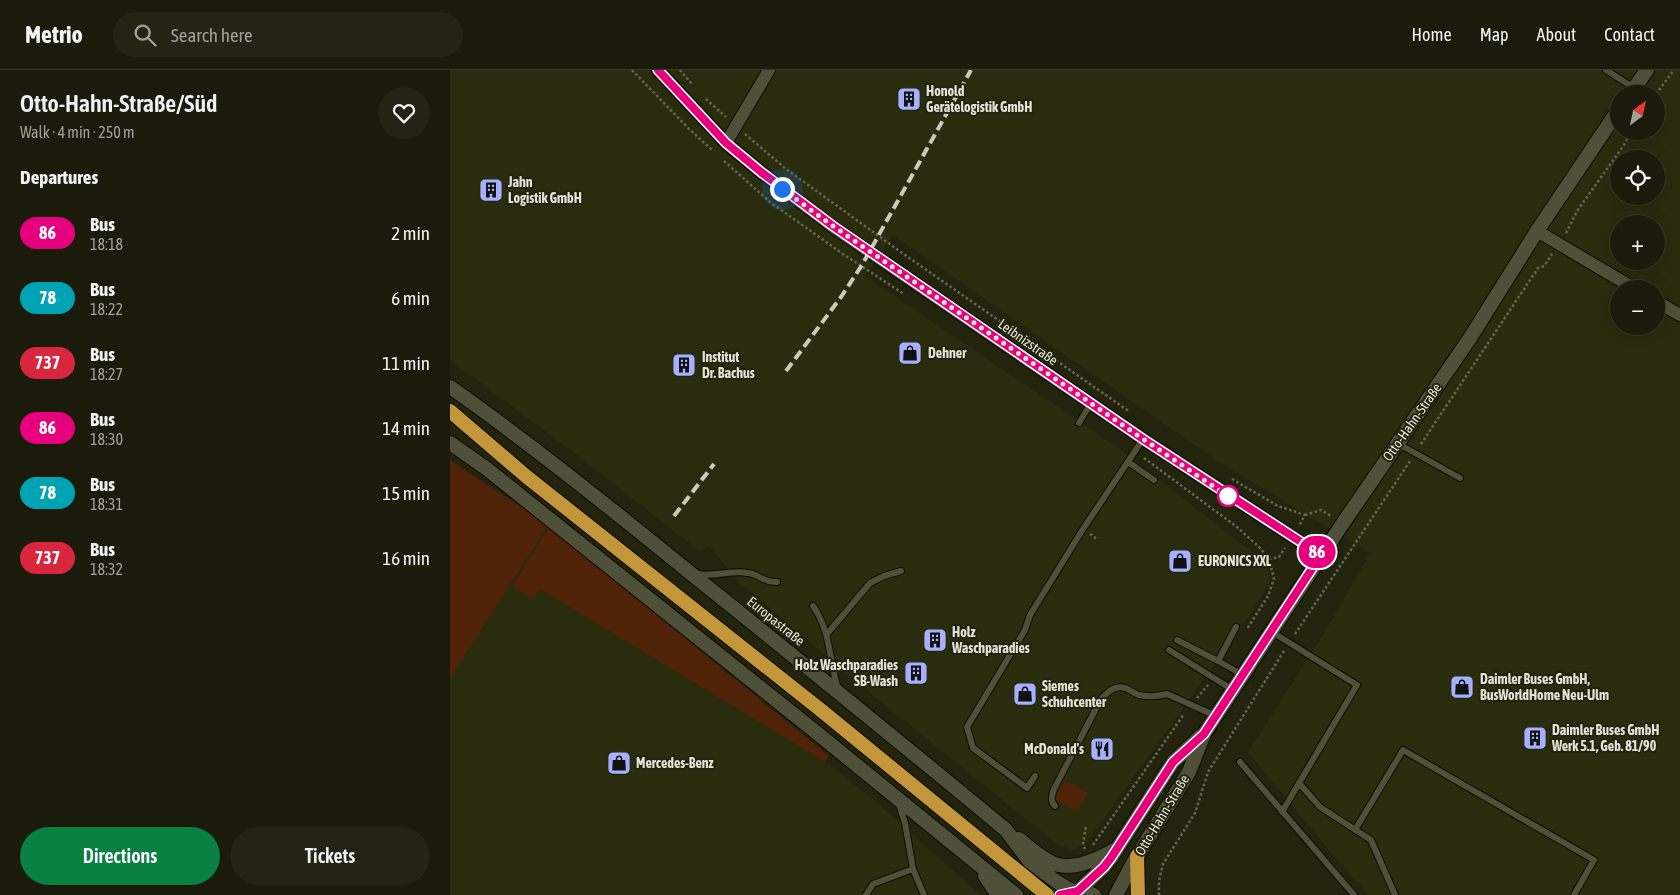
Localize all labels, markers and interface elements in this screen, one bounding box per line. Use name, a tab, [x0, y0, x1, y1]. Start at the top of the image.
search box	[113, 12, 463, 57]
text: Metrio	[25, 21, 83, 48]
icon: search	[131, 21, 159, 49]
text: Search here	[171, 24, 253, 46]
text: Home	[1412, 24, 1452, 45]
text: Map	[1480, 24, 1509, 45]
text: About	[1537, 24, 1576, 45]
text: Contact	[1604, 24, 1655, 45]
place label: Honold Gerätelogistik GmbH	[926, 83, 1032, 115]
north arrow	[1610, 85, 1665, 140]
map controls	[1610, 85, 1665, 335]
building icon: Honold Gerätelogistik GmbH	[896, 86, 922, 112]
button: heart	[378, 87, 430, 139]
text: Otto-Hahn-Straße/Süd	[20, 90, 217, 117]
text: Walk · 4 min · 250 m	[20, 123, 134, 141]
button: locate	[1610, 150, 1665, 205]
text: Departures	[20, 166, 98, 188]
place label: Jahn Logistik GmbH	[507, 174, 582, 206]
building icon: Jahn Logistik GmbH	[478, 177, 504, 203]
your location	[770, 177, 795, 202]
text: Bus	[90, 213, 115, 235]
button: +	[1610, 215, 1665, 270]
text: 86	[39, 222, 56, 243]
text: 2 min	[391, 222, 430, 244]
text: 18:18	[90, 235, 123, 253]
text: Bus	[90, 278, 115, 300]
button: −	[1610, 280, 1665, 335]
text: 78	[39, 287, 56, 308]
text: 6 min	[391, 287, 430, 309]
text: 18:22	[90, 300, 123, 318]
street label: Leibnizstraße	[995, 316, 1061, 368]
shop icon: Dehner	[897, 340, 923, 366]
text: Bus	[90, 343, 115, 365]
place label: Dehner	[928, 345, 967, 361]
place label: Institut Dr. Bachus	[702, 349, 755, 381]
text: 737	[35, 352, 60, 373]
text: 11 min	[382, 352, 430, 374]
building icon: Institut Dr. Bachus	[671, 352, 697, 378]
text: 18:27	[90, 365, 123, 383]
street label: Otto-Hahn-Straße	[1379, 380, 1445, 464]
text: Bus	[90, 408, 115, 430]
text: 86	[39, 417, 56, 438]
text: 14 min	[382, 417, 430, 439]
text: 18:30	[90, 430, 123, 448]
text: Bus	[90, 473, 115, 495]
text: 78	[39, 482, 56, 503]
text: 15 min	[382, 482, 430, 504]
unlabelled marker	[1217, 485, 1239, 507]
text: 18:31	[90, 495, 123, 513]
line badge: 86	[1294, 536, 1340, 568]
text: Bus	[90, 538, 115, 560]
text: 86	[1309, 541, 1325, 562]
text: 737	[35, 547, 60, 568]
text: 16 min	[382, 547, 430, 569]
shop icon: EURONICS XXL	[1167, 548, 1193, 574]
place label: EURONICS XXL	[1198, 553, 1272, 569]
text: 18:32	[90, 560, 123, 578]
street label: Europastraße	[744, 593, 808, 649]
place label: Holz Waschparadies	[951, 624, 1030, 656]
building icon: Holz Waschparadies	[922, 627, 948, 653]
place label: Holz Waschparadies SB-Wash	[795, 657, 898, 689]
building icon: Holz Waschparadies SB-Wash	[903, 660, 929, 686]
place label: Daimler Buses GmbH, BusWorldHome Neu-Ulm	[1480, 671, 1609, 703]
shop icon: Daimler Buses GmbH, BusWorldHome Neu-Ulm	[1449, 674, 1475, 700]
place label: Siemes Schuhcenter	[1042, 678, 1107, 710]
shop icon: Siemes Schuhcenter	[1012, 681, 1038, 707]
place label: Daimler Buses GmbH Werk 5.1, Geb. 81/90	[1551, 722, 1659, 754]
building icon: Daimler Buses GmbH Werk 5.1, Geb. 81/90	[1522, 725, 1548, 751]
restaurant icon: McDonald's	[1089, 736, 1115, 762]
place label: McDonald's	[1024, 741, 1084, 757]
shop icon: Mercedes-Benz	[606, 750, 632, 776]
place label: Mercedes-Benz	[636, 755, 714, 771]
street label: Otto-Hahn-Straße	[1132, 772, 1192, 858]
button: Directions	[20, 827, 220, 885]
button: Tickets	[230, 827, 430, 885]

